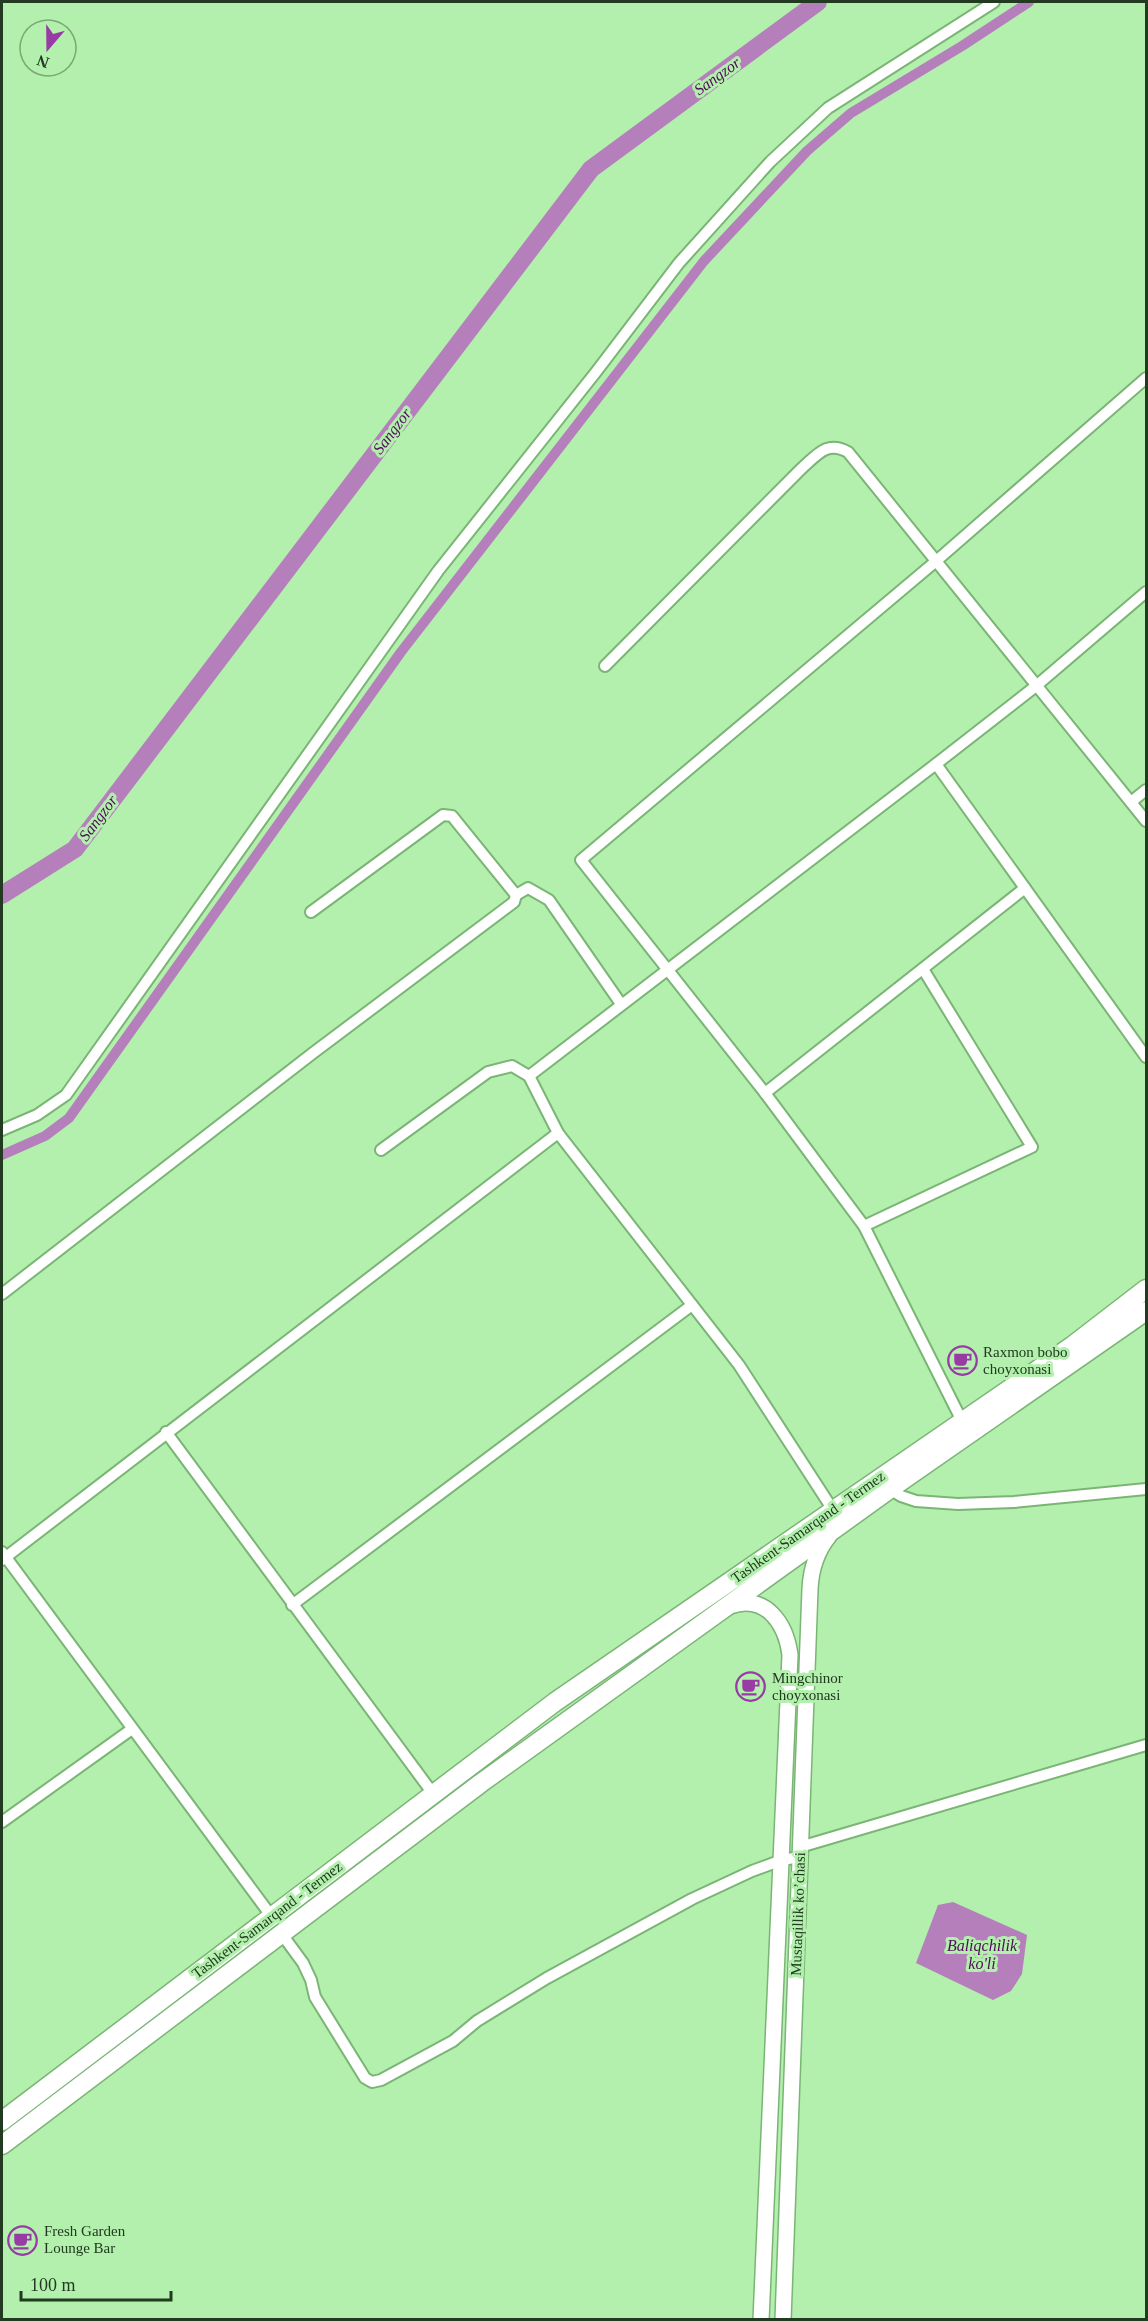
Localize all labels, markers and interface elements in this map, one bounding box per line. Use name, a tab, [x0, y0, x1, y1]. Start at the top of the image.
north arrow	[18, 18, 78, 78]
text: N	[34, 52, 51, 72]
water label: Sangzor	[691, 53, 744, 99]
water label: Sangzor	[369, 404, 416, 458]
water label: Sangzor	[75, 791, 122, 845]
place label: Raxmon bobo choyxonasi	[983, 1344, 1068, 1377]
cafe icon: Raxmon bobo choyxonasi	[946, 1345, 978, 1377]
street label: Tashkent-Samarqand - Termez	[728, 1468, 888, 1586]
place label: Mingchinor choyxonasi	[772, 1670, 843, 1703]
cafe icon: Mingchinor choyxonasi	[735, 1671, 767, 1703]
street label: Mustaqillik ko’chasi	[788, 1852, 808, 1976]
street label: Tashkent-Samarqand - Termez	[189, 1858, 345, 1982]
water label: Baliqchilik ko'li	[947, 1937, 1018, 1972]
place label: Fresh Garden Lounge Bar	[44, 2223, 126, 2256]
cafe icon: Fresh Garden Lounge Bar	[7, 2224, 39, 2256]
scale bar	[21, 2264, 171, 2302]
text: 100 m	[30, 2275, 76, 2295]

